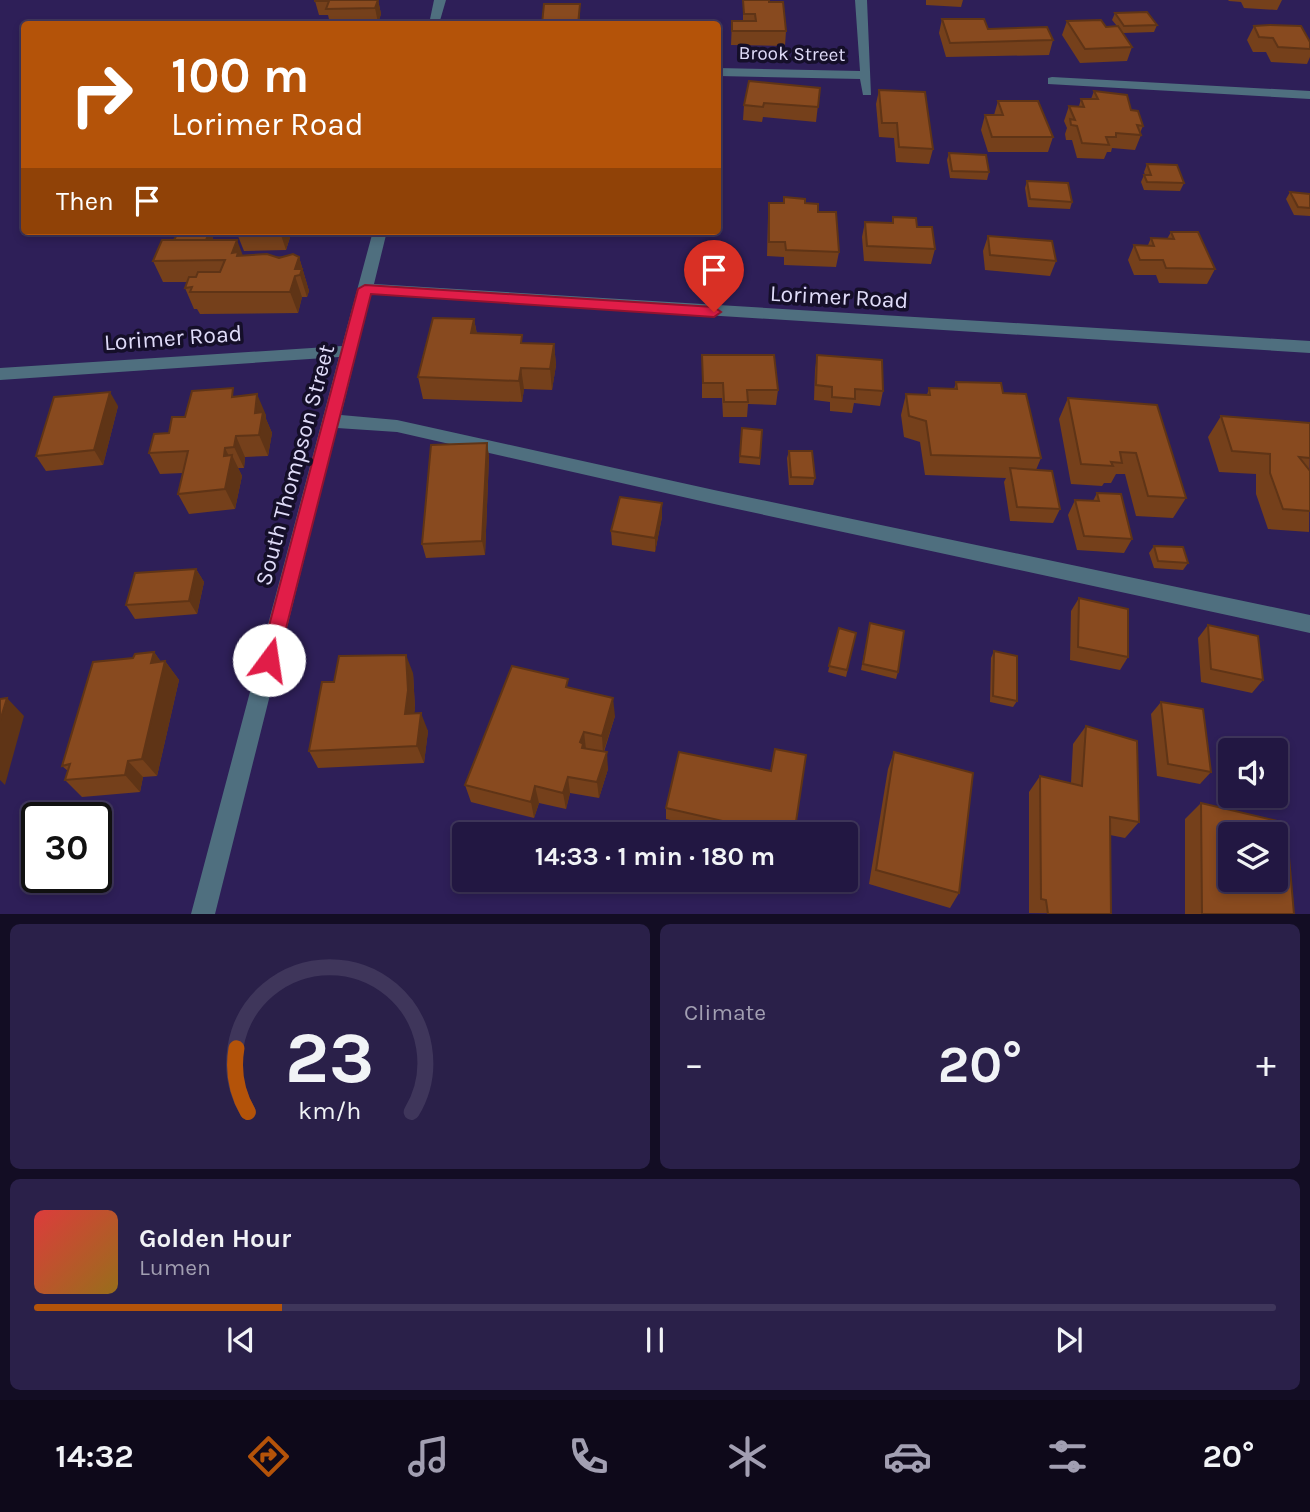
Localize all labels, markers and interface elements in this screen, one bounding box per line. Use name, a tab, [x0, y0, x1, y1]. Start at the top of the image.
street label: Brook Street	[738, 42, 846, 66]
text: 100 m	[171, 47, 309, 104]
icon: right	[56, 49, 147, 140]
text: Lorimer Road	[171, 106, 364, 143]
icon: arrive	[128, 182, 166, 220]
text: Then	[56, 186, 114, 217]
pin	[684, 240, 744, 312]
icon: arrive	[695, 251, 733, 289]
street label: Lorimer Road	[769, 280, 909, 314]
street label: Lorimer Road	[103, 320, 243, 356]
street label: South Thompson Street	[250, 341, 340, 588]
position arrow	[232, 623, 306, 697]
map controls	[1218, 738, 1288, 892]
button: sound	[1218, 738, 1288, 808]
speed limit sign: 30	[21, 802, 112, 893]
button: layers	[1218, 822, 1288, 892]
text: 14:33 · 1 min · 180 m	[535, 841, 775, 872]
text: Climate	[684, 999, 766, 1026]
text: 23	[285, 1016, 375, 1101]
text: 20°	[938, 1034, 1022, 1095]
text: −	[684, 1042, 704, 1087]
text: +	[1256, 1042, 1276, 1087]
text: km/h	[298, 1096, 362, 1125]
text: Golden Hour	[139, 1223, 291, 1254]
text: Lumen	[139, 1254, 211, 1281]
icon: previous	[222, 1321, 260, 1359]
icon: pause	[636, 1321, 674, 1359]
icon: next	[1050, 1321, 1088, 1359]
icon: directions	[244, 1432, 293, 1481]
icon: music	[404, 1432, 453, 1481]
icon: phone	[564, 1432, 613, 1481]
icon: climate	[723, 1432, 772, 1481]
icon: car	[883, 1432, 932, 1481]
icon: filters	[1043, 1432, 1092, 1481]
text: 14:32	[55, 1438, 134, 1475]
text: 20°	[1203, 1438, 1255, 1475]

